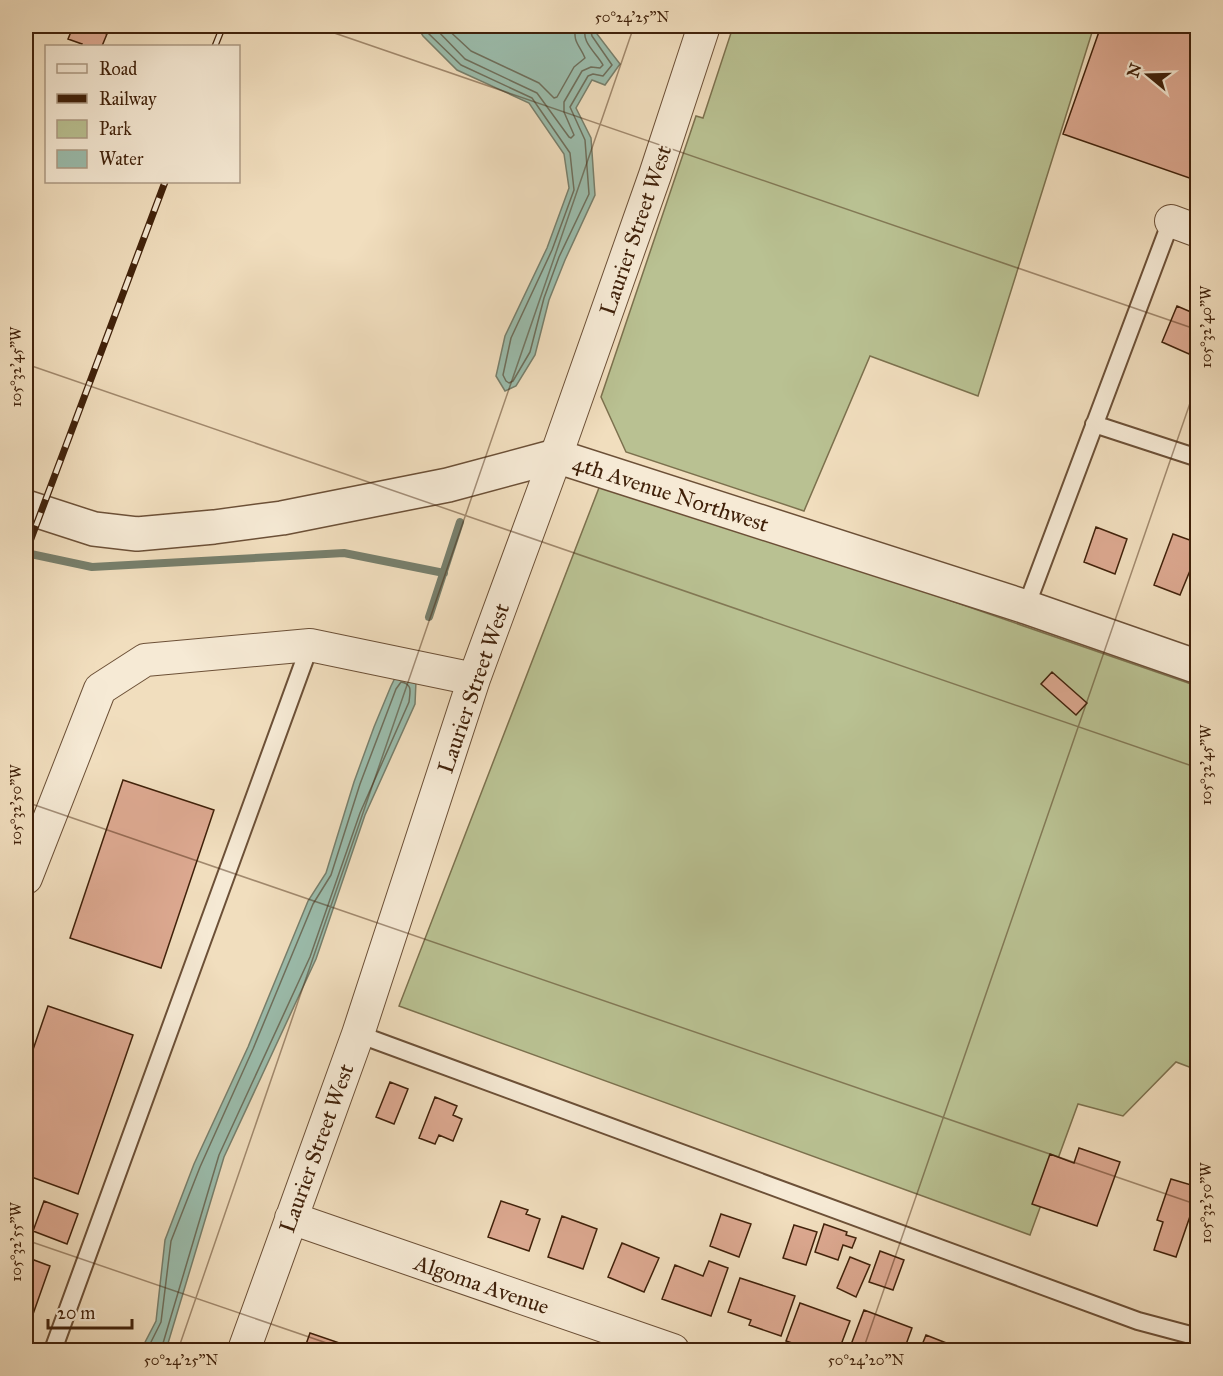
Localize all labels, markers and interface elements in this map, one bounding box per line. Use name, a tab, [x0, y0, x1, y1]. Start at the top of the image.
text: 50°24'25"N	[595, 8, 670, 26]
legend	[45, 45, 240, 183]
north arrow	[1118, 45, 1178, 105]
text: Road	[99, 58, 137, 80]
text: N	[1123, 60, 1146, 80]
text: Railway	[99, 88, 157, 110]
text: Park	[99, 118, 132, 140]
street label: Laurier Street West	[594, 141, 677, 319]
text: Water	[99, 148, 144, 170]
text: 105°32'40"W	[1197, 285, 1215, 368]
text: 105°32'45"W	[7, 326, 25, 407]
street label: 4th Avenue Northwest	[569, 449, 772, 538]
street label: Laurier Street West	[432, 599, 515, 777]
text: 105°32'45"W	[1197, 724, 1215, 805]
text: 105°32'50"W	[7, 764, 25, 846]
street label: Laurier Street West	[273, 1060, 360, 1236]
text: 105°32'50"W	[1197, 1162, 1215, 1244]
text: 105°32'55"W	[7, 1202, 25, 1282]
street label: Algoma Avenue	[410, 1248, 553, 1320]
scale bar	[48, 1292, 132, 1330]
text: 20 m	[57, 1302, 95, 1324]
text: 50°24'25"N	[144, 1351, 219, 1369]
text: 50°24'20"N	[828, 1351, 905, 1369]

